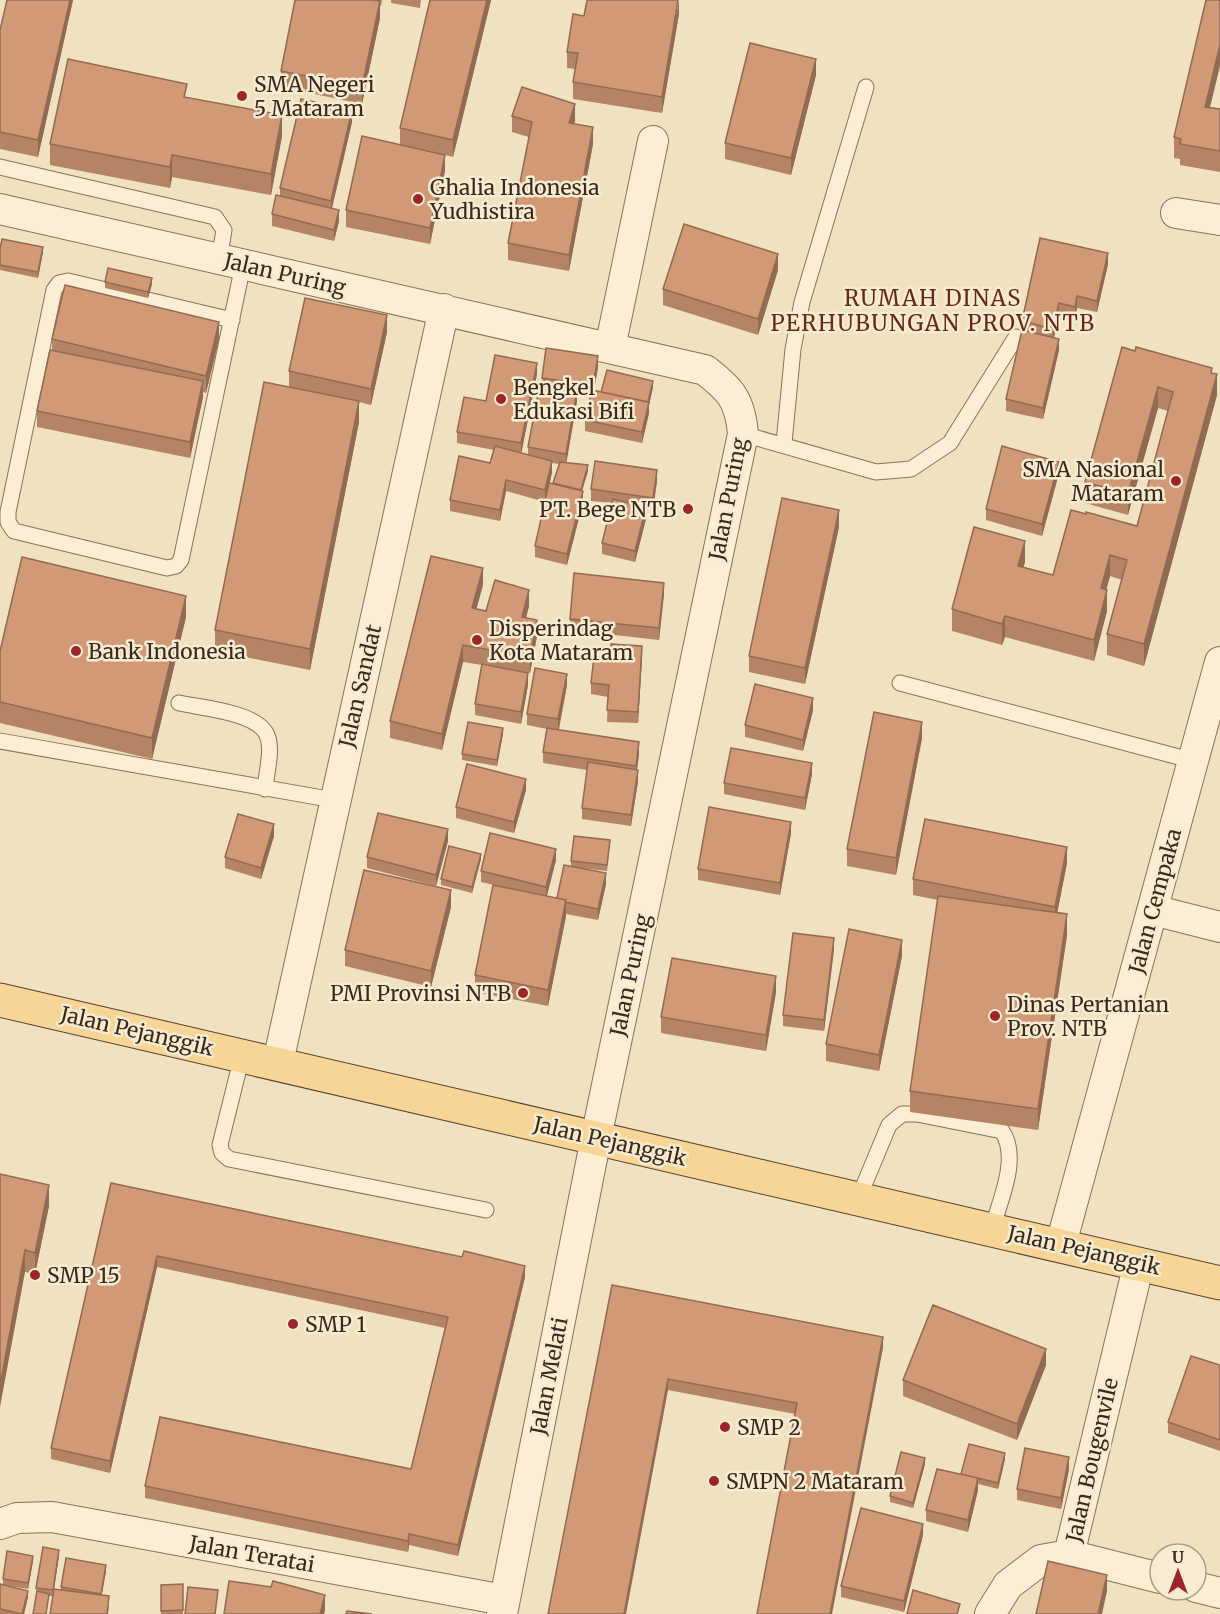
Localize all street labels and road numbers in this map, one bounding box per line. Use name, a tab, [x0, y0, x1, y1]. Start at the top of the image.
street label: Jalan Puring	[220, 247, 349, 301]
street label: Jalan Puring	[703, 435, 753, 564]
street label: Jalan Sandat	[333, 622, 387, 751]
street label: Jalan Cempaka	[1122, 826, 1187, 977]
street label: Jalan Puring	[604, 911, 656, 1040]
street label: Jalan Pejanggik	[57, 1000, 217, 1062]
street label: Jalan Pejanggik	[530, 1110, 690, 1172]
street label: Jalan Pejanggik	[1004, 1219, 1164, 1281]
street label: Jalan Melati	[524, 1315, 574, 1438]
street label: Jalan Bougenvile	[1060, 1375, 1124, 1546]
street label: Jalan Teratai	[186, 1530, 317, 1578]

